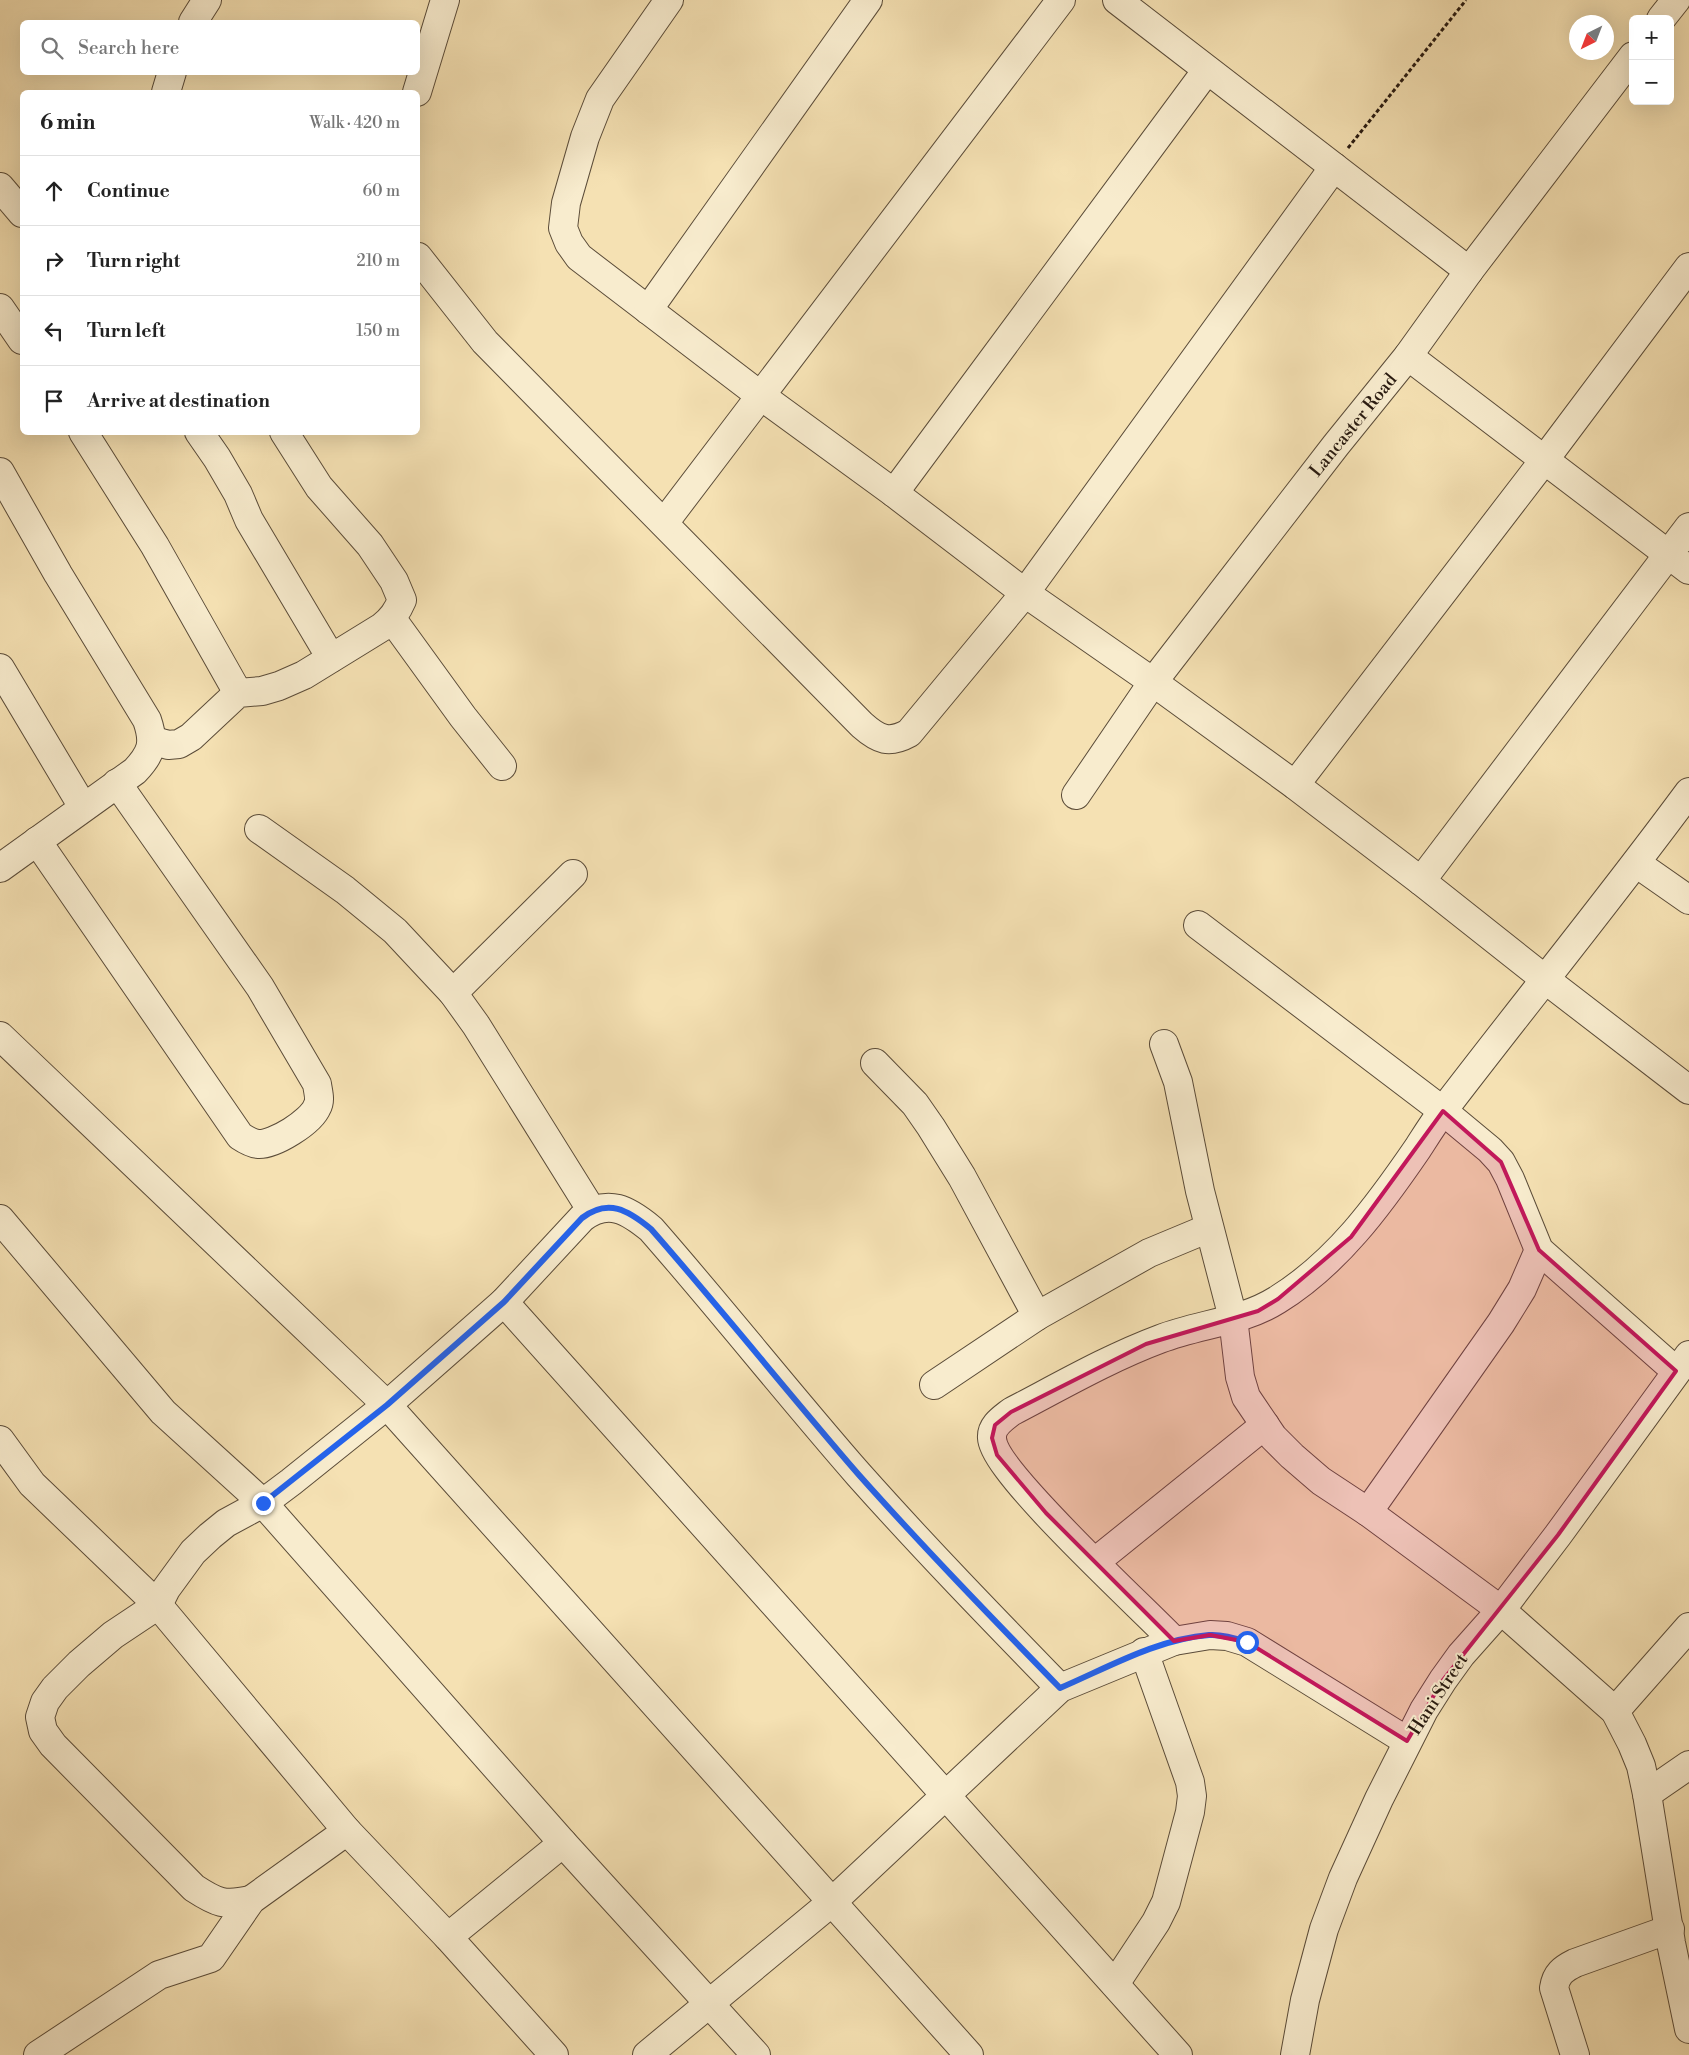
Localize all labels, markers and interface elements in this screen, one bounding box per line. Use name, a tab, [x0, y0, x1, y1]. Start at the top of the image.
north arrow	[1569, 15, 1614, 60]
map controls	[1629, 15, 1674, 105]
button: +	[1629, 15, 1674, 60]
search box	[20, 20, 420, 75]
icon: search	[38, 34, 66, 62]
text: Search here	[78, 36, 179, 60]
button: −	[1629, 60, 1674, 105]
text: 6 min	[40, 110, 95, 136]
text: Walk · 420 m	[310, 113, 400, 133]
icon: ahead	[40, 177, 68, 205]
text: Continue	[87, 179, 170, 203]
text: 60 m	[362, 181, 400, 201]
icon: right	[40, 247, 68, 275]
text: Turn right	[87, 249, 180, 273]
text: 210 m	[356, 251, 400, 271]
icon: left	[40, 317, 68, 345]
text: Turn left	[87, 319, 166, 343]
text: 150 m	[356, 321, 400, 341]
street label: Lancaster Road	[1305, 368, 1403, 482]
icon: arrive	[40, 387, 68, 415]
text: Arrive at destination	[87, 389, 270, 413]
route end	[252, 1492, 275, 1515]
route start	[1236, 1631, 1259, 1654]
street label: Hani Street	[1404, 1649, 1474, 1739]

